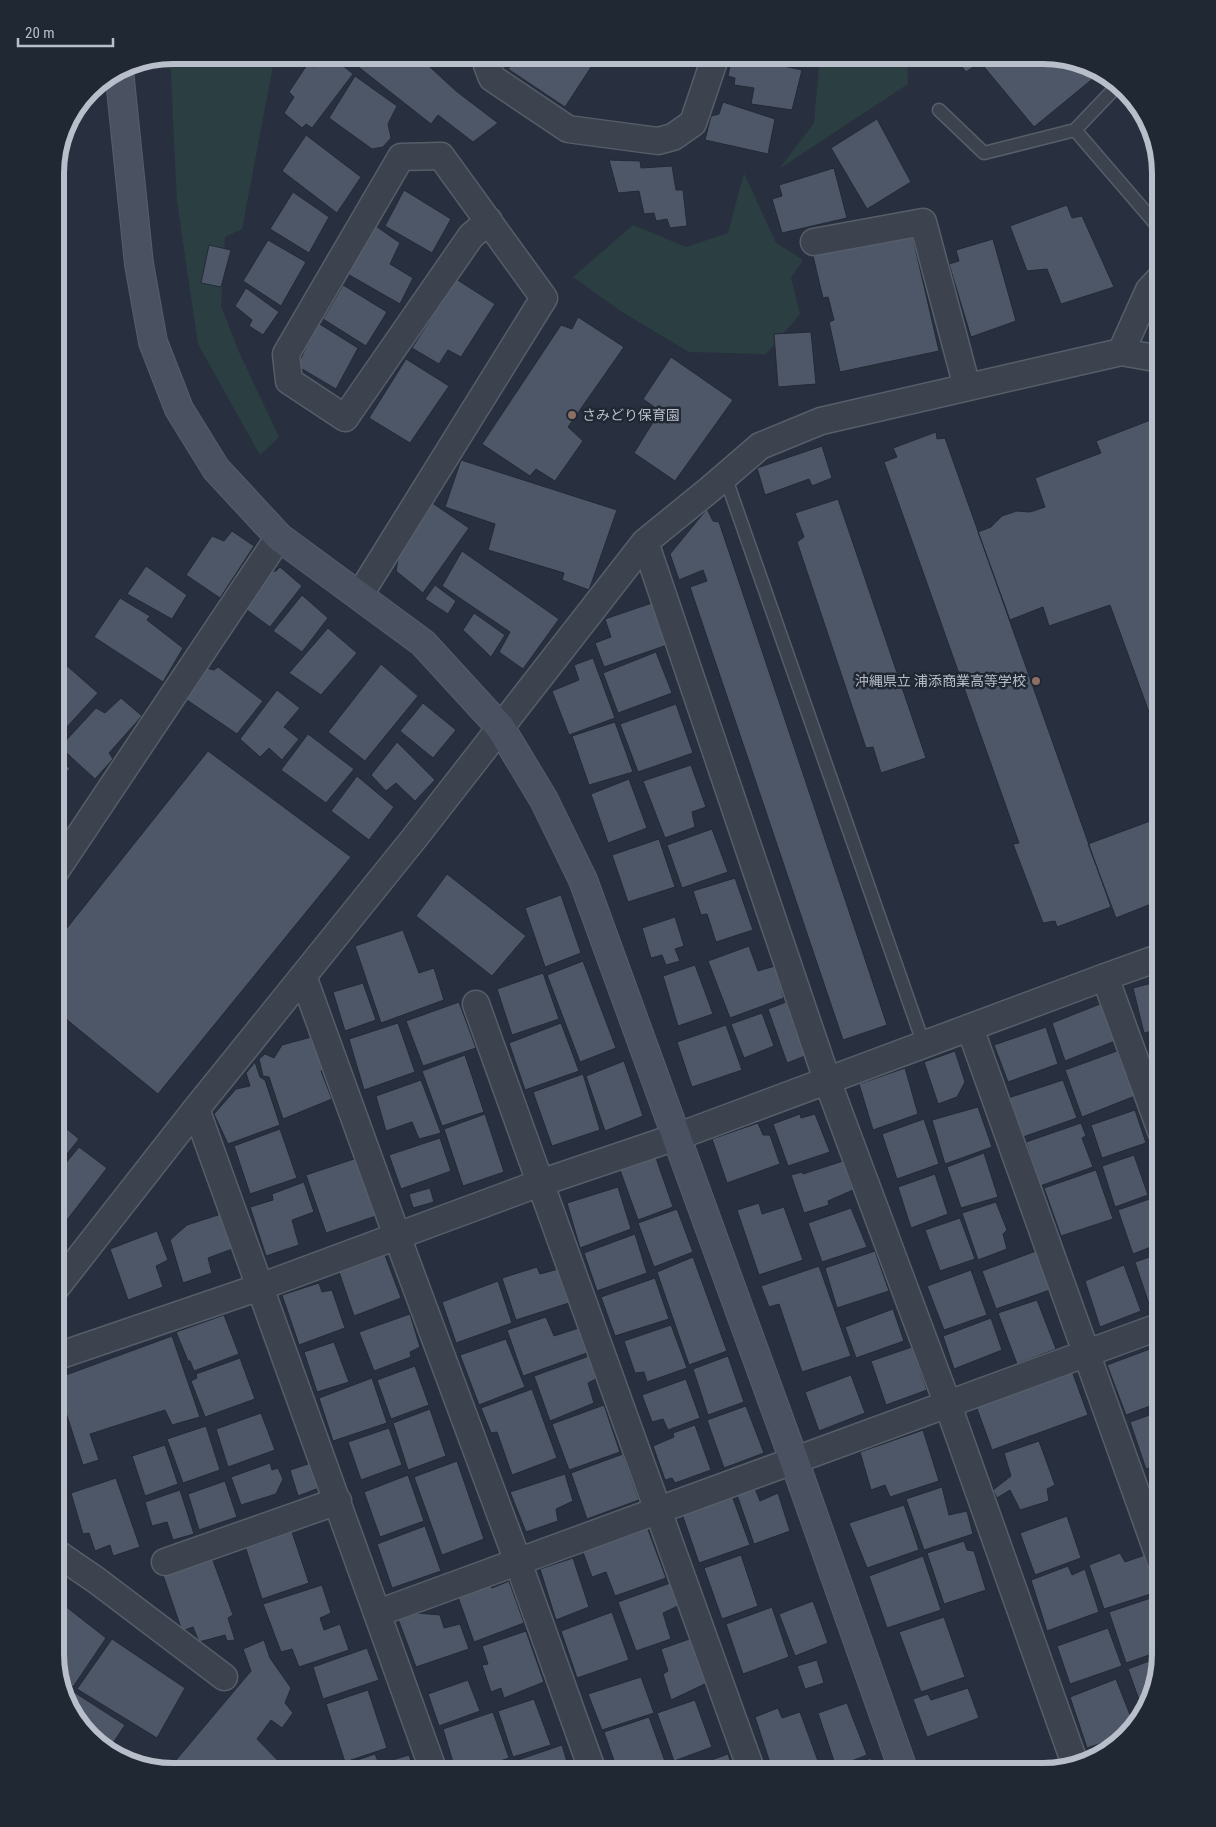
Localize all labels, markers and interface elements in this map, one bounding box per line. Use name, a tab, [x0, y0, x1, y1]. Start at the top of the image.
scale bar	[18, 15, 112, 47]
text: 20 m	[25, 24, 55, 42]
place label: さみどり保育園	[582, 407, 680, 423]
marker: さみどり保育園	[566, 409, 578, 421]
place label: 沖縄県立 浦添商業高等学校	[855, 673, 1026, 689]
marker: 沖縄県立 浦添商業高等学校	[1030, 675, 1042, 687]

